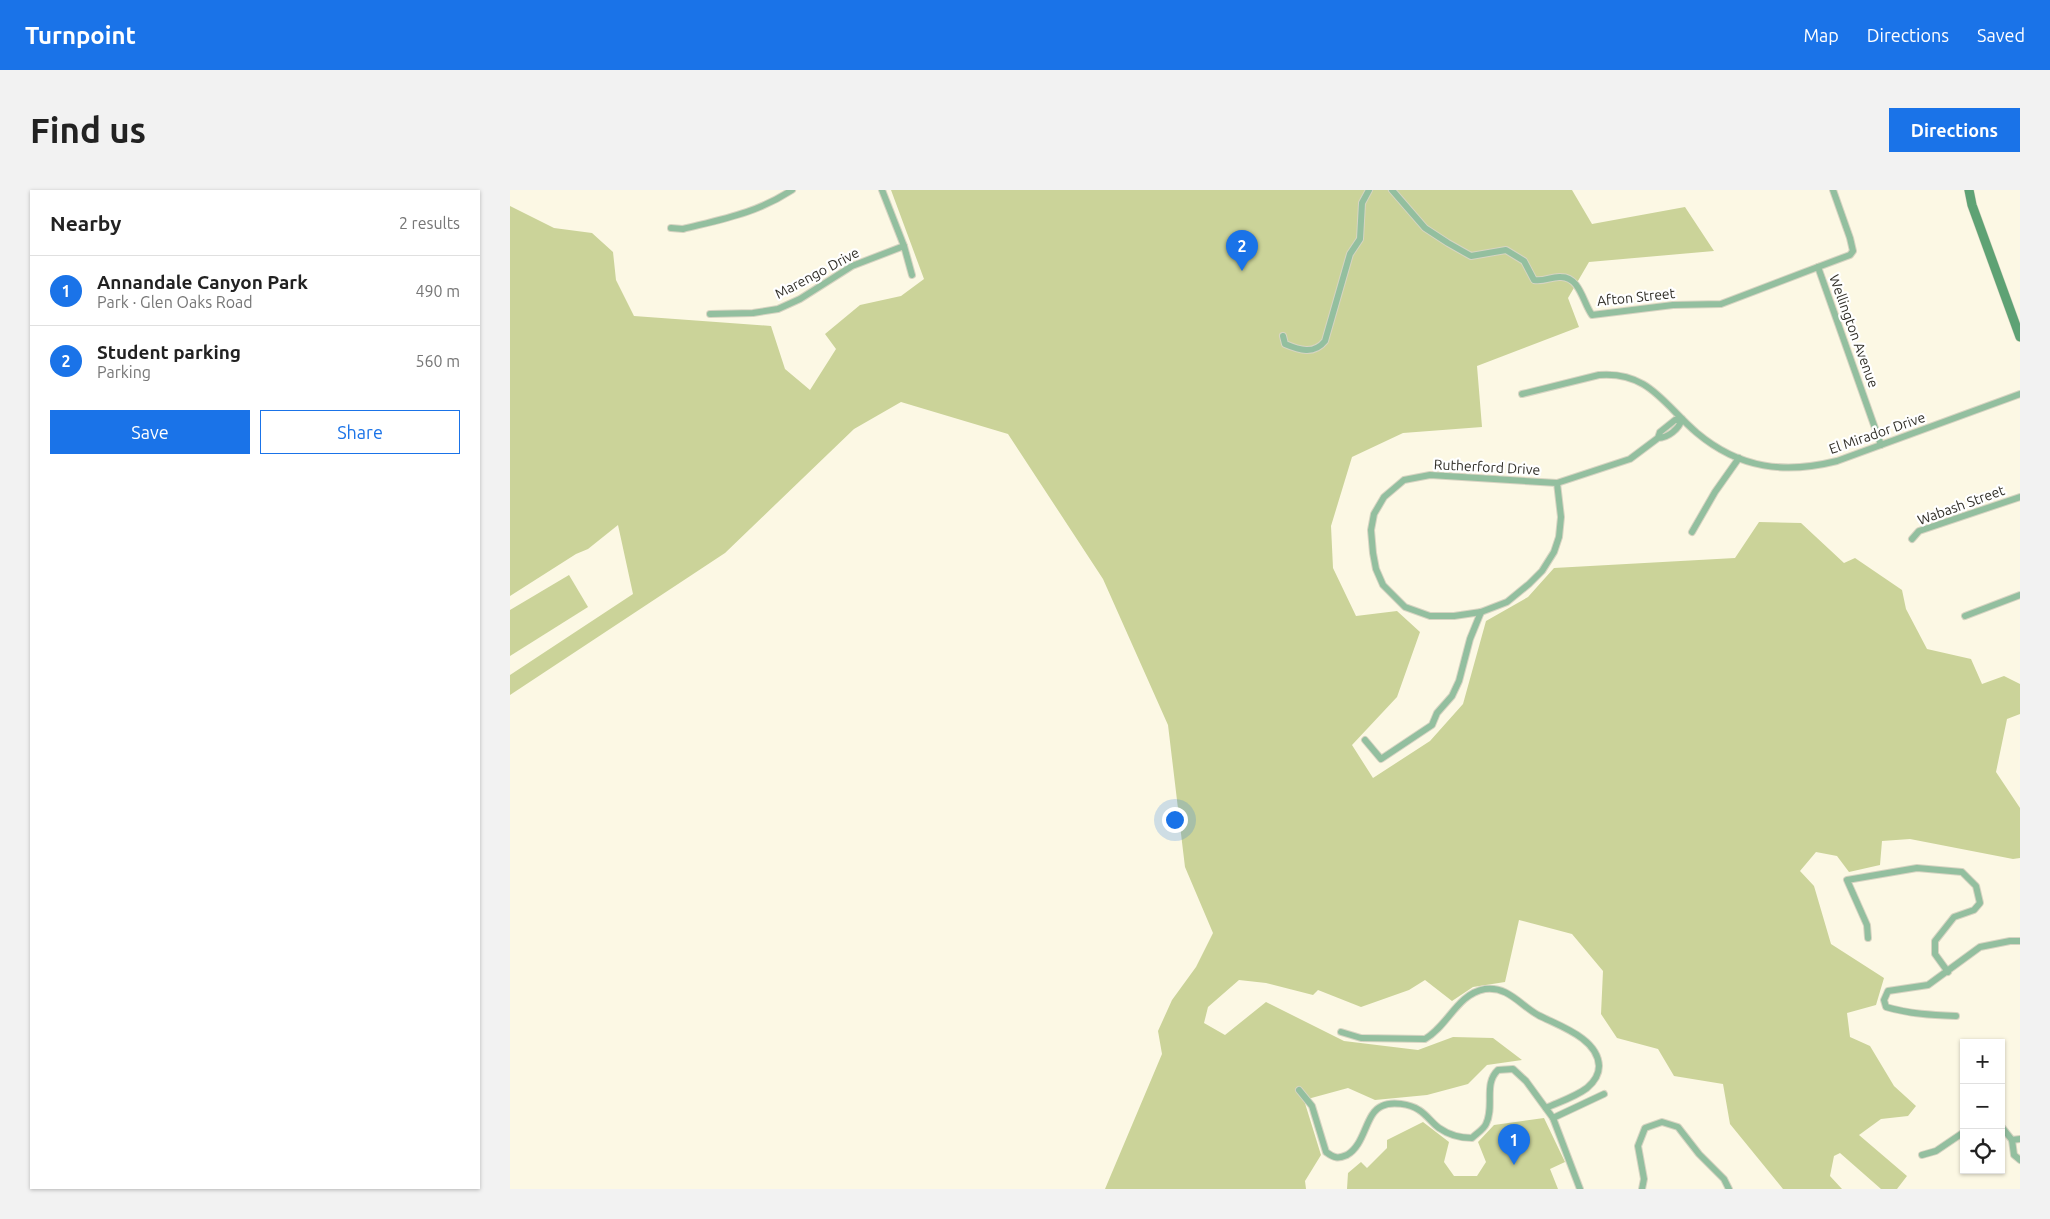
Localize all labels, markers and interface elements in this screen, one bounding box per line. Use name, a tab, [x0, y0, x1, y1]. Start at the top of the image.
text: Turnpoint	[25, 22, 136, 49]
text: Map	[1803, 25, 1839, 45]
text: Directions	[1867, 25, 1949, 45]
text: Saved	[1977, 25, 2025, 45]
button: Directions	[1889, 108, 2020, 152]
text: Find us	[30, 110, 146, 150]
text: Nearby	[50, 211, 121, 235]
text: 2 results	[399, 214, 460, 232]
pin: 2	[1226, 230, 1258, 271]
street label: Marengo Drive	[772, 244, 862, 302]
text: Annandale Canyon Park	[97, 271, 308, 293]
street label: Wellington Avenue	[1826, 272, 1882, 390]
text: 1	[61, 282, 71, 300]
text: 490 m	[415, 282, 460, 300]
street label: Afton Street	[1596, 285, 1676, 309]
text: Park · Glen Oaks Road	[97, 293, 253, 311]
text: Student parking	[97, 341, 241, 363]
text: 2	[61, 352, 71, 370]
text: 560 m	[415, 352, 460, 370]
text: Parking	[97, 363, 151, 381]
street label: El Mirador Drive	[1827, 409, 1927, 457]
button: Save	[50, 410, 250, 454]
button: Share	[260, 410, 460, 454]
street label: Rutherford Drive	[1433, 456, 1541, 478]
street label: Wabash Street	[1915, 482, 2007, 528]
your location	[1162, 807, 1188, 833]
map controls	[1960, 1039, 2005, 1174]
button: +	[1960, 1039, 2005, 1084]
button: −	[1960, 1084, 2005, 1129]
pin: 1	[1498, 1124, 1530, 1165]
button: locate	[1960, 1129, 2005, 1174]

